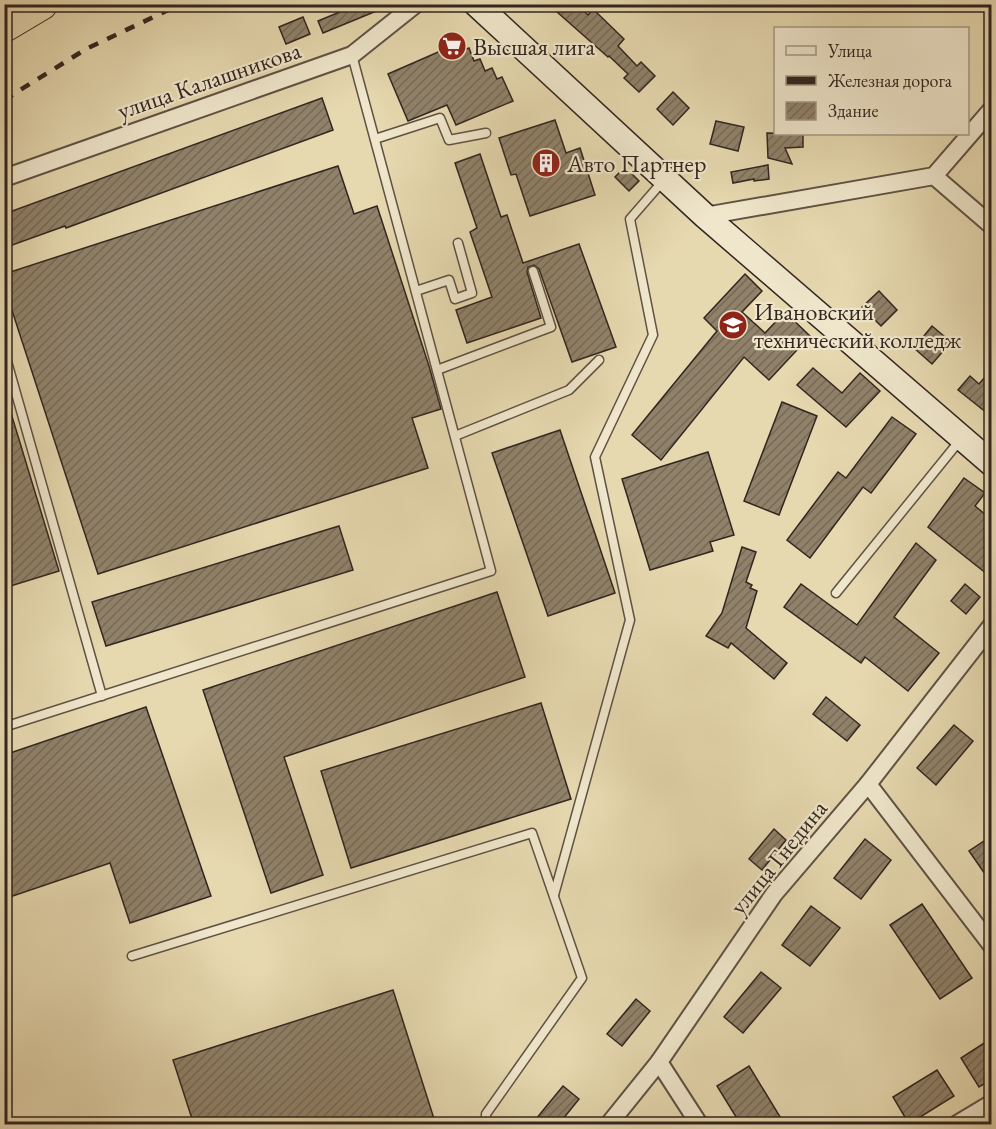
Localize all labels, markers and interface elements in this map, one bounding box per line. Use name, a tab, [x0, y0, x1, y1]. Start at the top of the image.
legend	[774, 27, 969, 135]
supermarket icon: Высшая лига	[436, 30, 468, 62]
place label: Высшая лига	[473, 31, 596, 62]
street label: улица Калашникова	[113, 34, 305, 126]
text: Улица	[827, 39, 873, 62]
text: Железная дорога	[827, 69, 953, 92]
text: Здание	[828, 99, 878, 122]
building icon: Авто Партнер	[530, 147, 562, 179]
place label: Авто Партнер	[566, 148, 706, 179]
place label: Ивановский технический колледж	[754, 296, 962, 355]
school or university icon: Ивановский технический колледж	[717, 309, 749, 341]
street label: улица Гнедина	[722, 793, 834, 921]

